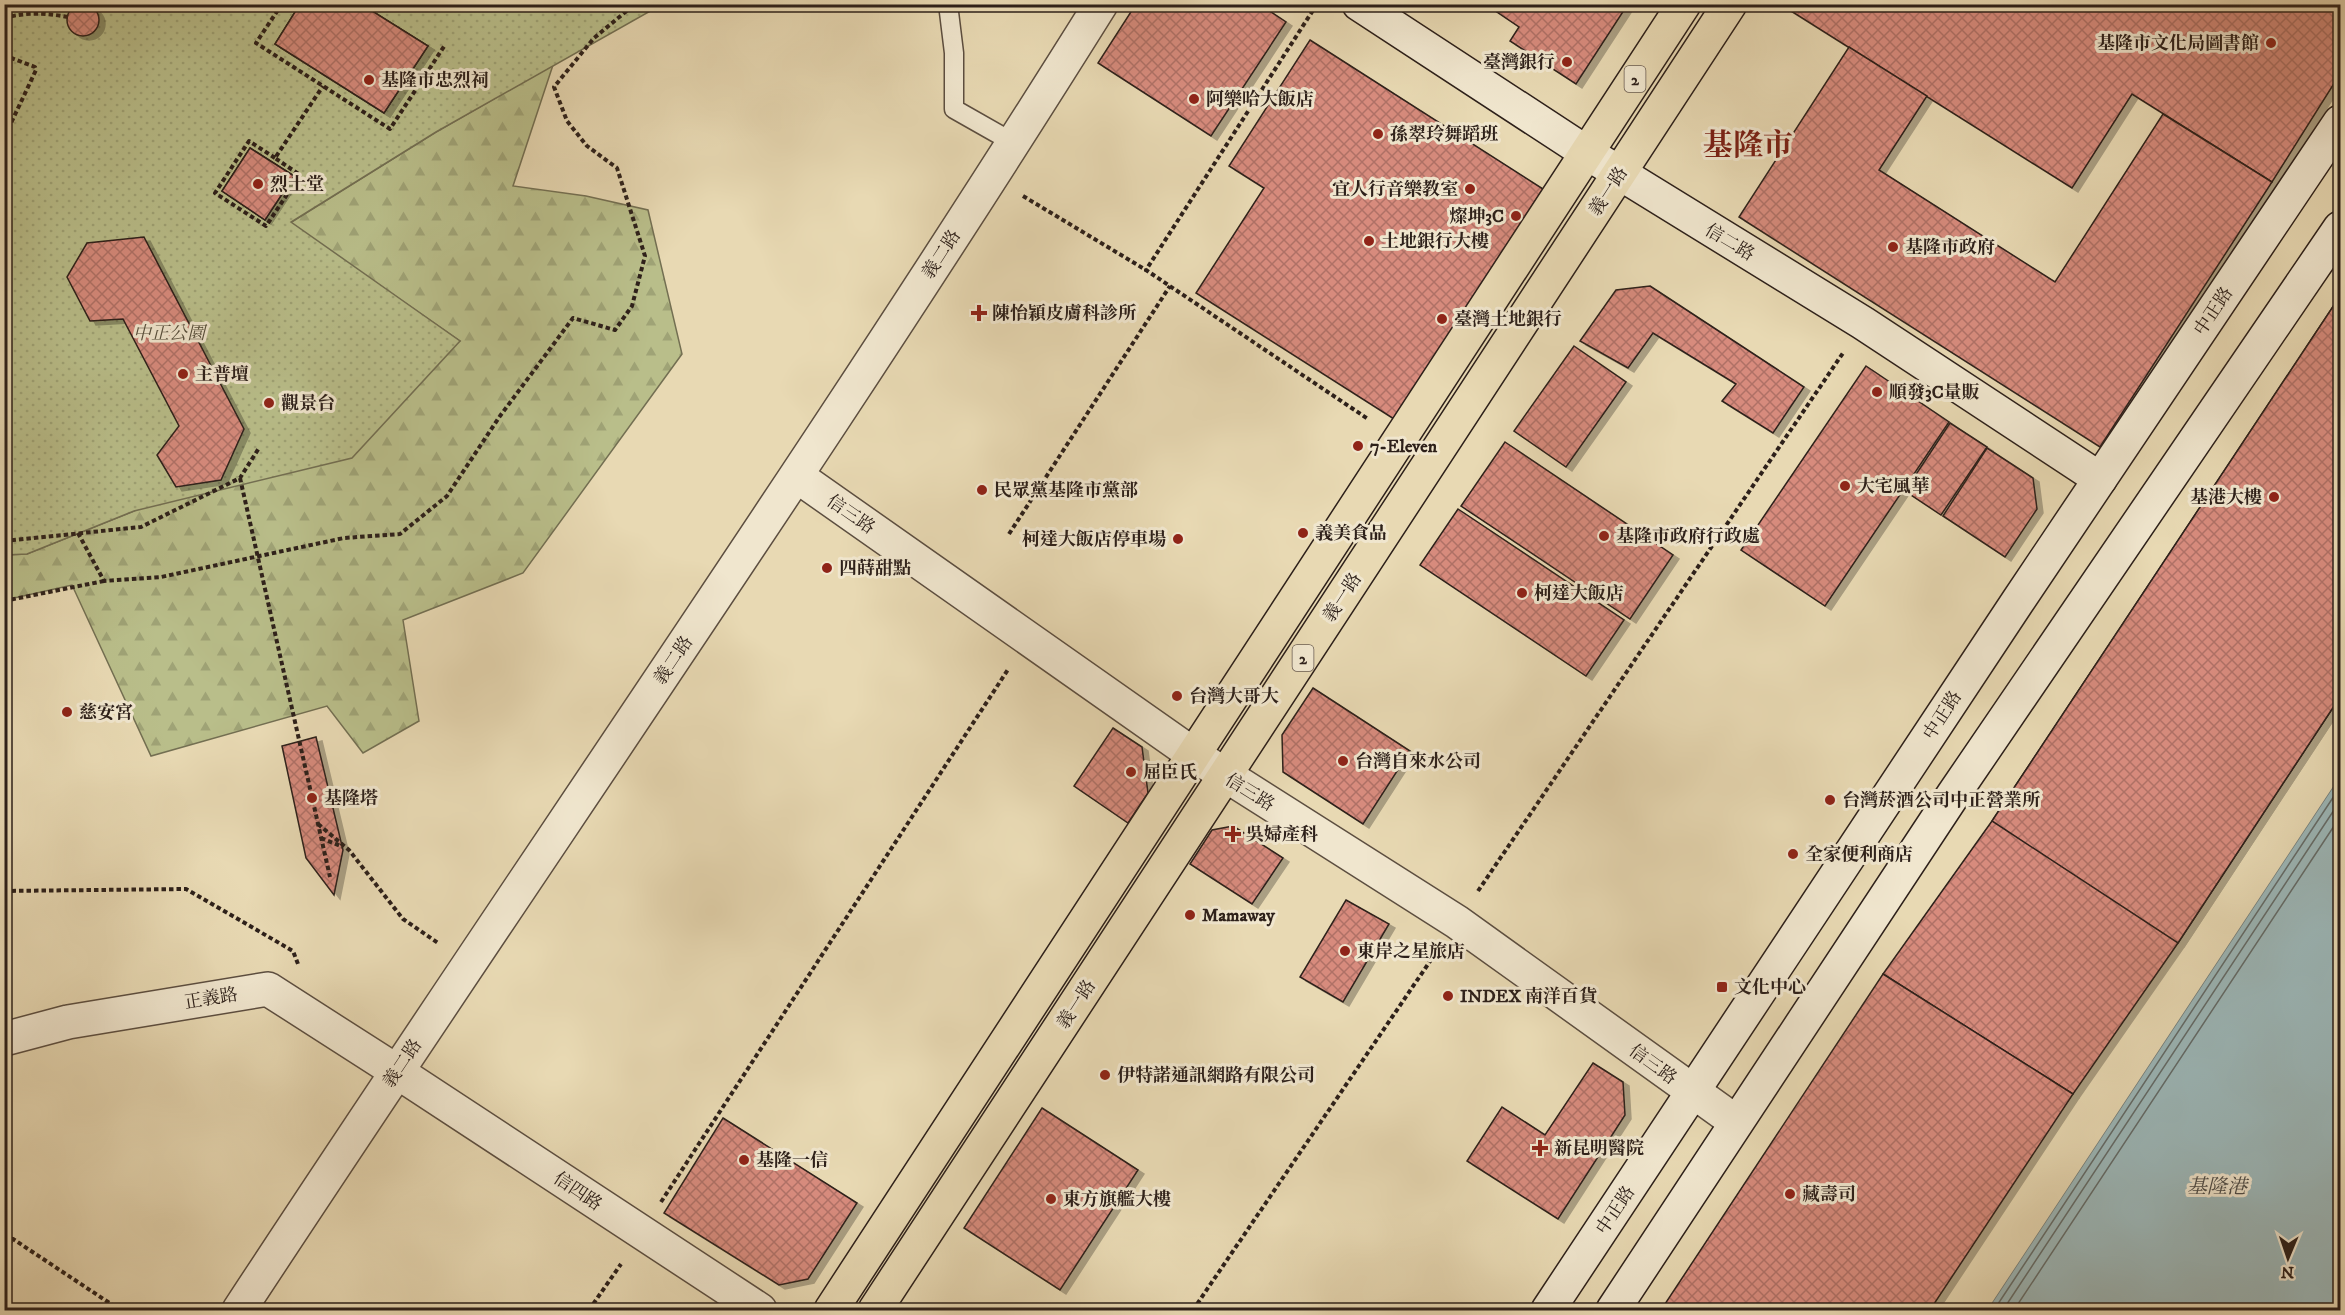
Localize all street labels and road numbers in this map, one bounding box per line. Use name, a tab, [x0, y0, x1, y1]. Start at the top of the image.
road number: 2	[1624, 66, 1646, 92]
street label: 義一路	[1585, 163, 1633, 220]
street label: 信二路	[1701, 220, 1758, 266]
street label: 義二路	[918, 226, 966, 283]
street label: 中正路	[2190, 283, 2238, 340]
street label: 信三路	[822, 490, 879, 539]
street label: 義一路	[1319, 569, 1367, 626]
street label: 義二路	[650, 632, 698, 689]
road number: 2	[1292, 645, 1314, 671]
street label: 中正路	[1919, 687, 1967, 744]
street label: 信三路	[1221, 769, 1278, 816]
street label: 義一路	[1053, 976, 1101, 1033]
street label: 正義路	[183, 984, 240, 1014]
street label: 義二路	[379, 1035, 427, 1092]
street label: 信三路	[1624, 1040, 1681, 1090]
street label: 信四路	[549, 1168, 606, 1216]
street label: 中正路	[1592, 1182, 1640, 1239]

